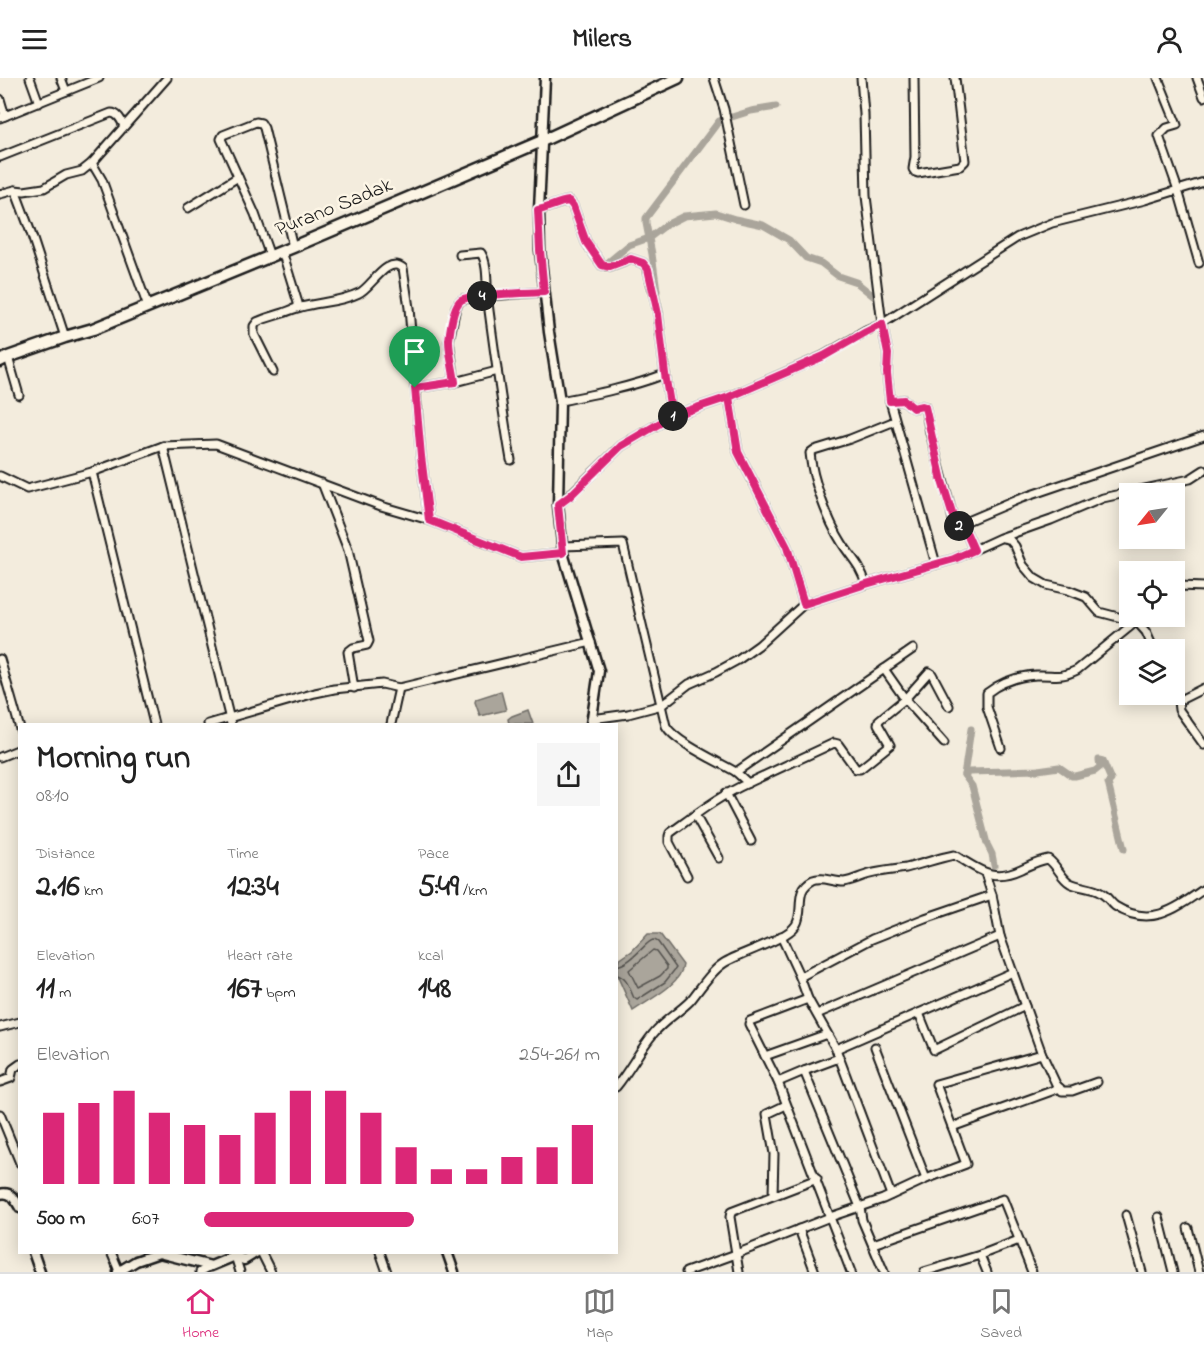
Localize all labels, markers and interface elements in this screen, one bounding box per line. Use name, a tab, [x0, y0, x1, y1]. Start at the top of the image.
text: Milers	[572, 20, 632, 59]
icon: menu	[18, 23, 51, 56]
icon: person	[1153, 23, 1186, 56]
street label: Purano Sadak	[271, 170, 398, 245]
pin: 4	[467, 281, 497, 311]
text: 4	[479, 284, 485, 308]
pin	[389, 326, 440, 388]
icon: arrive	[398, 335, 431, 368]
pin: 1	[658, 401, 688, 431]
text: 1	[670, 404, 676, 428]
north arrow	[1119, 483, 1185, 549]
map controls	[1119, 483, 1185, 705]
pin: 2	[944, 511, 974, 541]
text: 2	[955, 514, 963, 538]
button: locate	[1119, 561, 1185, 627]
button: layers	[1119, 639, 1185, 705]
text: Morning run	[36, 735, 190, 783]
button: share	[537, 743, 600, 806]
text: 08:10	[36, 782, 69, 811]
text: Distance	[36, 842, 95, 866]
text: Time	[227, 842, 259, 866]
text: Pace	[418, 842, 449, 866]
text: 2.16	[36, 866, 80, 910]
text: 12:34	[227, 866, 279, 910]
text: 5:49	[418, 866, 459, 910]
text: km	[80, 879, 103, 903]
text: /km	[459, 879, 488, 903]
text: Elevation	[36, 944, 95, 968]
text: Heart rate	[227, 944, 293, 968]
text: kcal	[418, 944, 443, 968]
text: 11	[36, 968, 55, 1012]
text: 167	[227, 968, 262, 1012]
text: 148	[418, 968, 451, 1012]
text: m	[55, 981, 72, 1005]
text: bpm	[262, 981, 296, 1005]
text: Elevation	[36, 1041, 110, 1070]
text: 254–261 m	[519, 1041, 600, 1070]
text: 500 m	[36, 1205, 85, 1234]
text: 6:07	[132, 1205, 159, 1234]
tab: Home	[182, 1285, 219, 1345]
tab: Map	[583, 1285, 616, 1345]
tab: Saved	[980, 1285, 1022, 1345]

